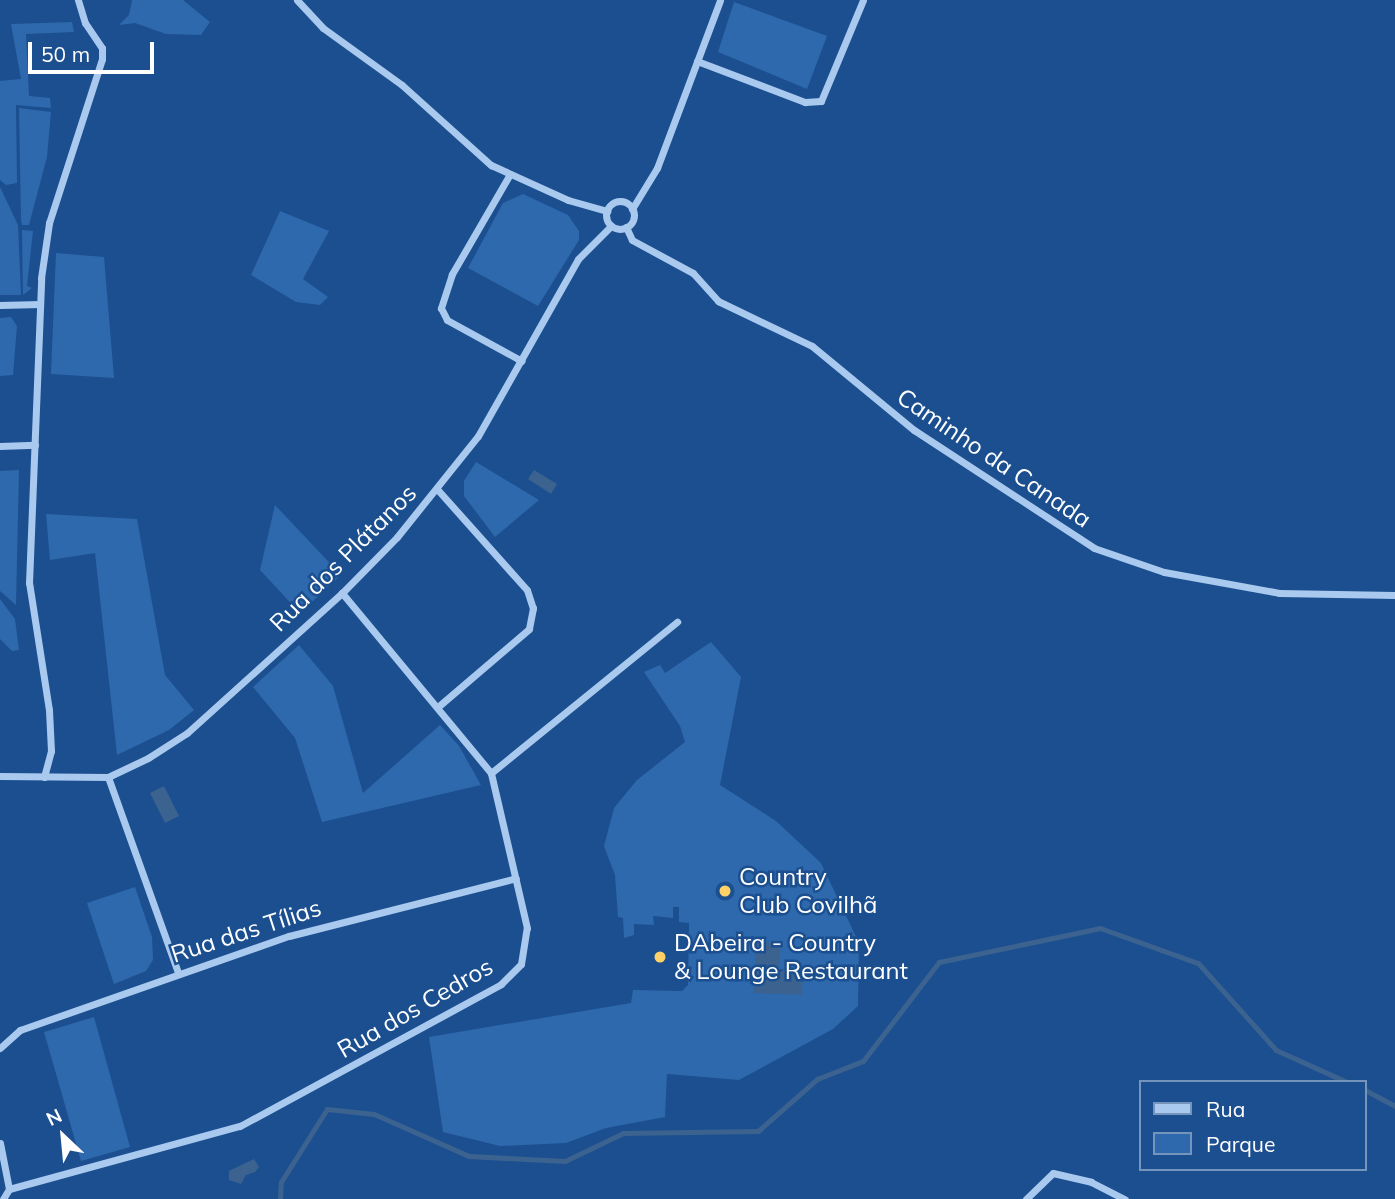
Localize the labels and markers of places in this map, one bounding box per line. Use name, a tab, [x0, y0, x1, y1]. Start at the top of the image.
place label: Country Club Covilhã	[739, 863, 877, 919]
marker: Country Club Covilhã	[717, 883, 733, 899]
place label: DAbeira - Country & Lounge Restaurant	[674, 929, 908, 985]
marker: DAbeira - Country & Lounge Restaurant	[652, 949, 668, 965]

